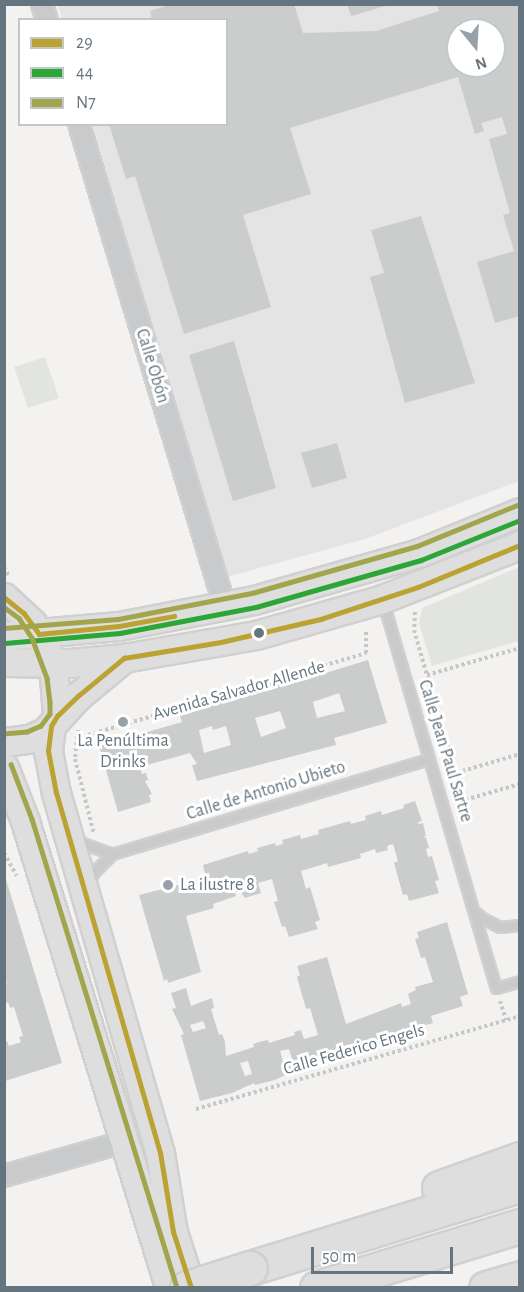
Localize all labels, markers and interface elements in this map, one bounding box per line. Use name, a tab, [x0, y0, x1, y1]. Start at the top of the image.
legend	[18, 18, 228, 126]
north arrow	[446, 18, 506, 78]
text: 29	[76, 34, 93, 52]
text: N	[473, 54, 489, 73]
text: 44	[76, 64, 93, 82]
text: N7	[76, 94, 96, 112]
street label: Calle Obón	[130, 326, 174, 406]
unlabelled marker	[253, 627, 265, 639]
street label: Avenida Salvador Allende	[151, 656, 327, 726]
street label: Calle Jean Paul Sartre	[413, 677, 477, 825]
marker: La Penúltima Drinks	[116, 715, 130, 729]
place label: La Penúltima Drinks	[77, 731, 169, 774]
street label: Calle de Antonio Ubieto	[184, 757, 348, 825]
place label: La ilustre 8	[180, 874, 255, 896]
marker: La ilustre 8	[161, 878, 175, 892]
street label: Calle Federico Engels	[281, 1020, 427, 1080]
scale bar	[314, 1235, 456, 1273]
text: 50 m	[322, 1248, 356, 1266]

